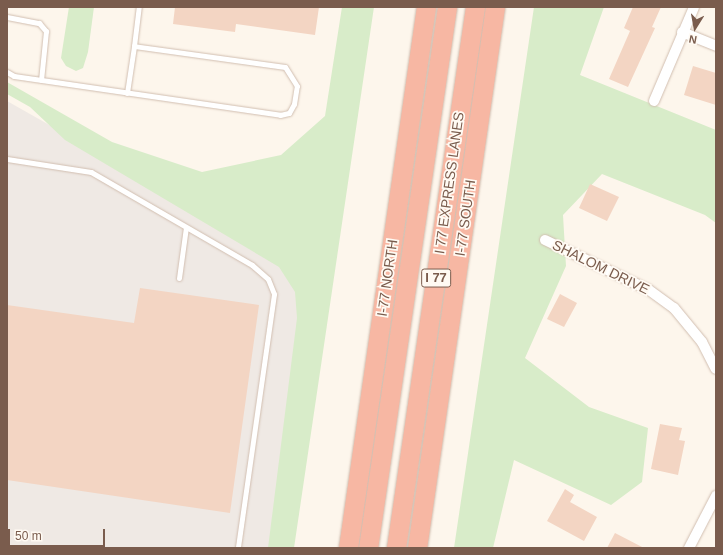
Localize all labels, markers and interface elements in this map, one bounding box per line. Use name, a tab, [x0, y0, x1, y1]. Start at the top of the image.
north arrow	[675, 8, 715, 48]
text: N	[688, 33, 698, 46]
street label: I 77 EXPRESS LANES	[431, 111, 467, 255]
street label: I-77 SOUTH	[451, 179, 479, 257]
street label: SHALOM DRIVE	[550, 236, 652, 298]
street label: I-77 NORTH	[373, 238, 401, 318]
road number: I 77	[421, 267, 451, 289]
scale bar	[10, 521, 107, 547]
text: 50 m	[15, 529, 42, 543]

